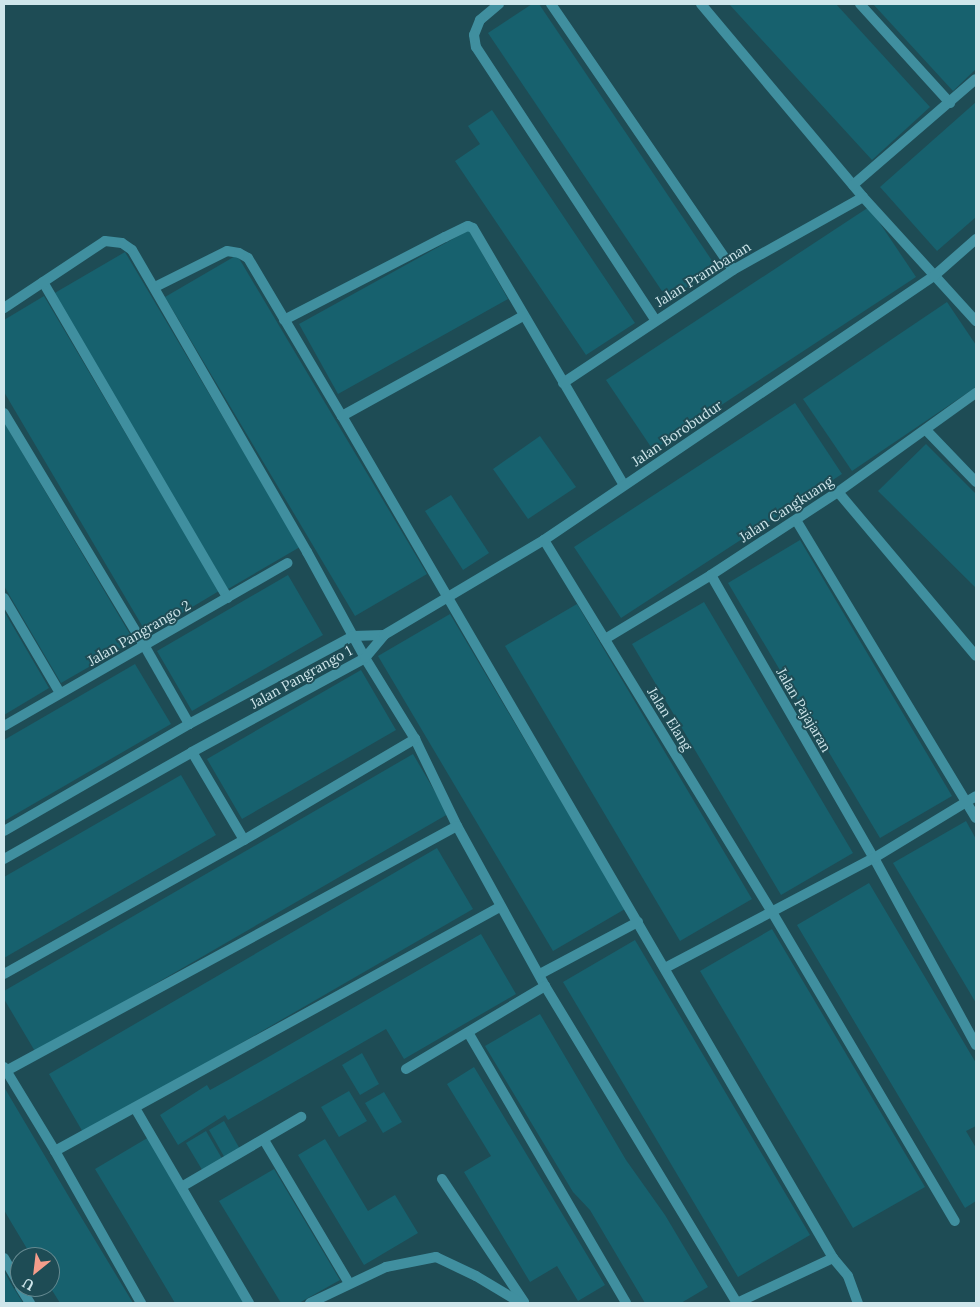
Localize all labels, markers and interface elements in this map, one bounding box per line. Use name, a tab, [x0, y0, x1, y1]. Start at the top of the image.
street label: Jalan Prambanan	[652, 238, 754, 310]
street label: Jalan Borobudur	[628, 396, 726, 470]
street label: Jalan Cangkuang	[736, 472, 836, 546]
street label: Jalan Pangrango 2	[85, 597, 193, 669]
street label: Jalan Pangrango 1	[247, 642, 355, 712]
street label: Jalan Pajajaran	[773, 665, 835, 755]
street label: Jalan Elang	[644, 684, 696, 754]
north arrow	[10, 1247, 60, 1297]
text: U	[19, 1274, 37, 1295]

